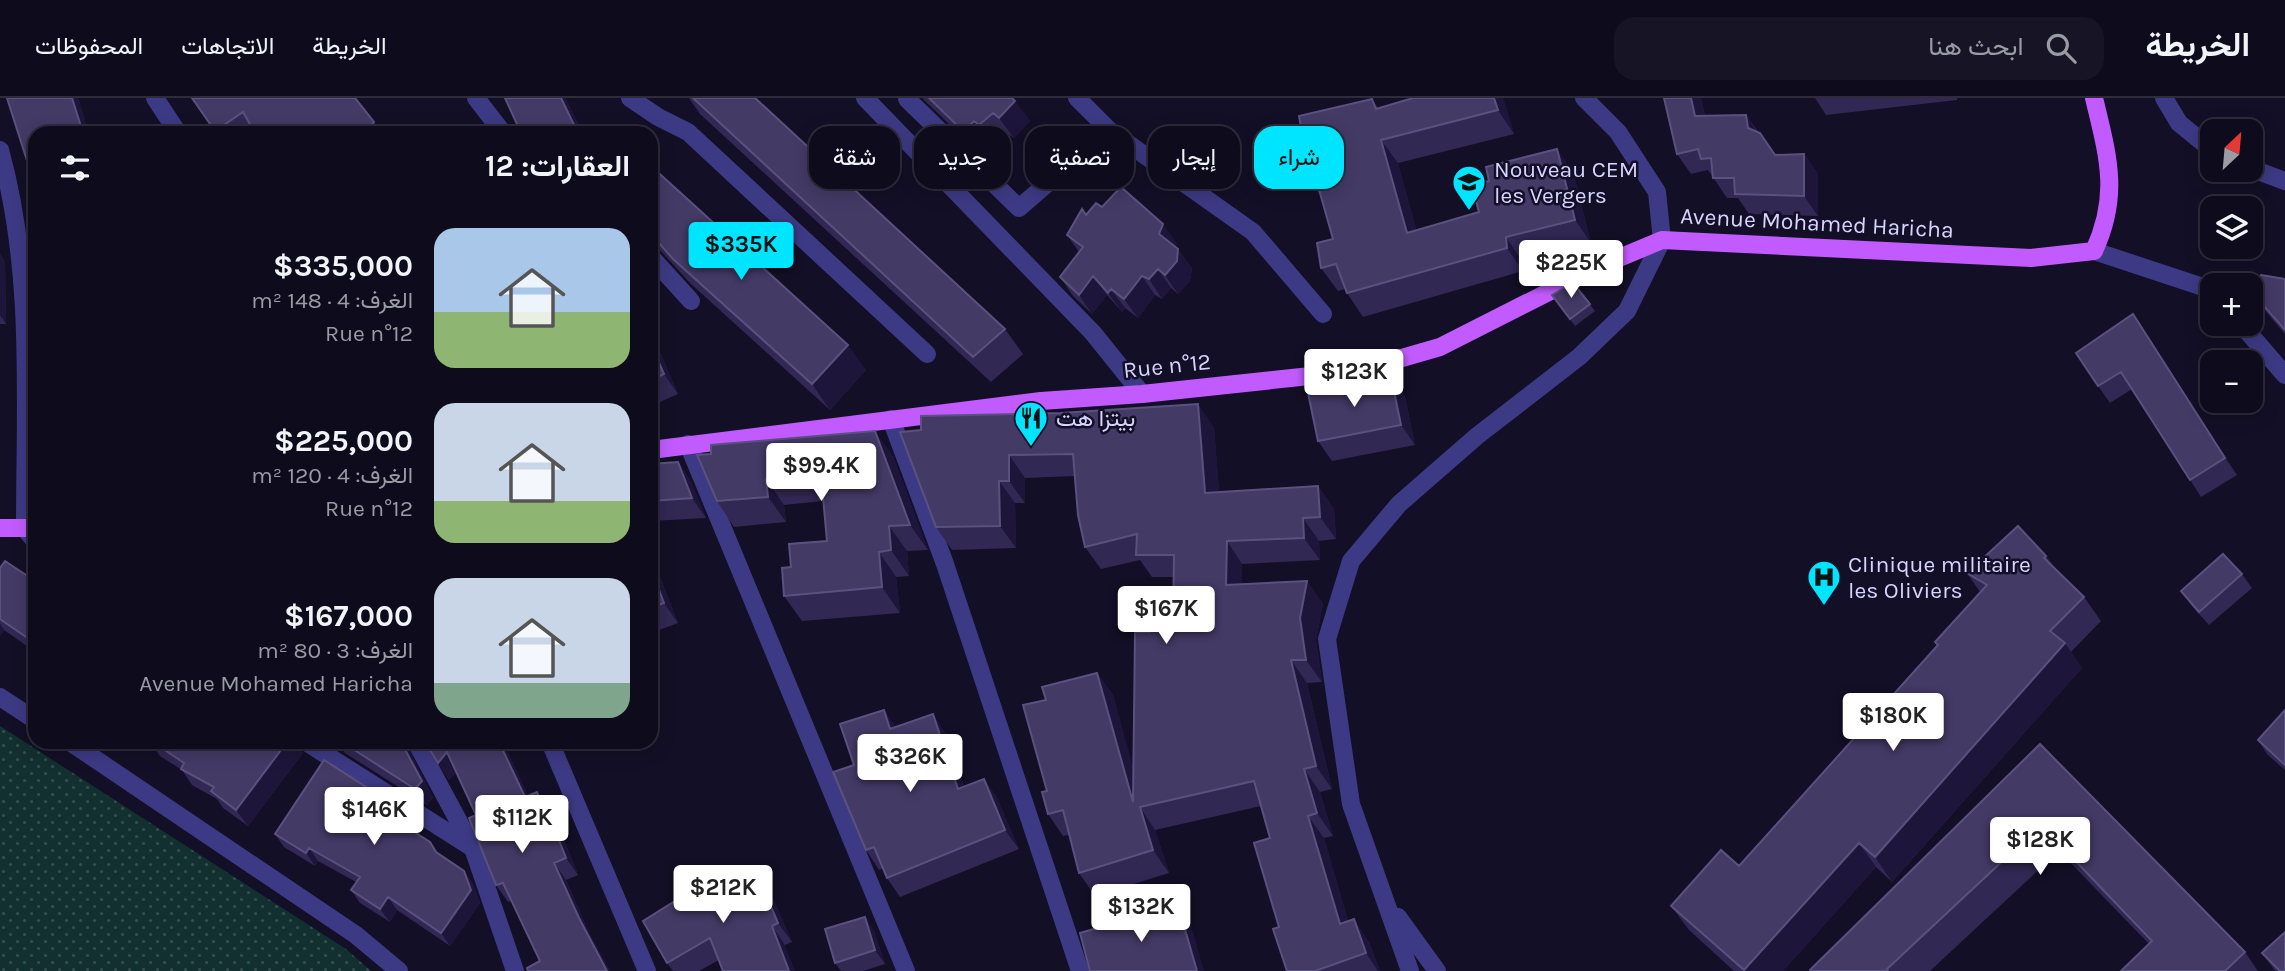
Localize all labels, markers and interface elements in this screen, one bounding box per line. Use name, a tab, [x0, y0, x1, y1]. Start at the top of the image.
search box	[1614, 17, 2104, 80]
text: الخريطة	[2146, 26, 2250, 64]
icon: search	[2042, 29, 2080, 67]
text: ابحث هنا	[1928, 31, 2024, 62]
text: المحفوظات	[35, 32, 143, 60]
text: الاتجاهات	[181, 32, 274, 60]
text: الخريطة	[312, 32, 387, 60]
north arrow	[2200, 119, 2263, 182]
map controls	[2200, 119, 2263, 413]
chip: شقة	[809, 126, 900, 189]
chip: جديد	[914, 126, 1011, 189]
chip: تصفية	[1025, 126, 1134, 189]
chip: إيجار	[1148, 126, 1240, 189]
chip: شراء	[1254, 126, 1344, 189]
text: العقارات: 12	[485, 148, 630, 184]
icon: filters	[56, 149, 94, 187]
place label: Nouveau CEM les Vergers	[1494, 156, 1638, 209]
school or university icon: Nouveau CEM les Vergers	[1450, 163, 1488, 212]
button: layers	[2200, 196, 2263, 259]
street label: Avenue Mohamed Haricha	[1680, 202, 1954, 244]
pin: $335K	[692, 222, 790, 282]
text: $335K	[705, 231, 777, 258]
pin: $225K	[1522, 240, 1620, 300]
text: $335,000	[273, 248, 413, 284]
text: $225K	[1535, 249, 1607, 276]
icon: home	[490, 256, 574, 340]
button: +	[2200, 273, 2263, 336]
text: الغرف: 4 · 148 m²	[251, 287, 413, 314]
text: Rue n°12	[325, 320, 413, 347]
street label: Rue n°12	[1122, 348, 1212, 384]
pin: $123K	[1305, 350, 1403, 409]
button: −	[2200, 350, 2263, 413]
text: $123K	[1320, 358, 1388, 385]
restaurant icon: بيتزا هت	[1012, 399, 1050, 448]
place label: بيتزا هت	[1056, 405, 1135, 433]
text: $225,000	[274, 423, 413, 459]
icon: home	[490, 431, 574, 515]
pin: $99.4K	[764, 444, 878, 503]
text: $99.4K	[782, 452, 860, 479]
text: الغرف: 4 · 120 m²	[251, 462, 413, 489]
text: Rue n°12	[325, 495, 413, 522]
place label: Clinique militaire les Oliviers	[1848, 551, 2031, 604]
hospital icon: Clinique militaire les Oliviers	[1805, 558, 1843, 607]
pin: $167K	[1117, 587, 1215, 646]
text: $167K	[1134, 595, 1198, 622]
text: $167,000	[284, 598, 413, 634]
icon: home	[490, 606, 574, 690]
text: الغرف: 3 · 80 m²	[257, 637, 413, 664]
text: Avenue Mohamed Haricha	[139, 670, 413, 697]
pin: $180K	[1844, 694, 1942, 753]
text: $180K	[1859, 702, 1927, 729]
pin: $326K	[861, 734, 959, 794]
text: $326K	[873, 743, 947, 770]
pin: $146K	[325, 788, 423, 847]
text: $146K	[341, 796, 407, 823]
pin: $112K	[473, 796, 571, 855]
text: $112K	[491, 804, 553, 831]
pin: $128K	[1991, 818, 2089, 877]
text: $128K	[2006, 826, 2074, 853]
pin: $212K	[674, 866, 772, 925]
text: $212K	[690, 874, 756, 901]
pin: $132K	[1092, 884, 1190, 944]
text: $132K	[1107, 893, 1175, 920]

